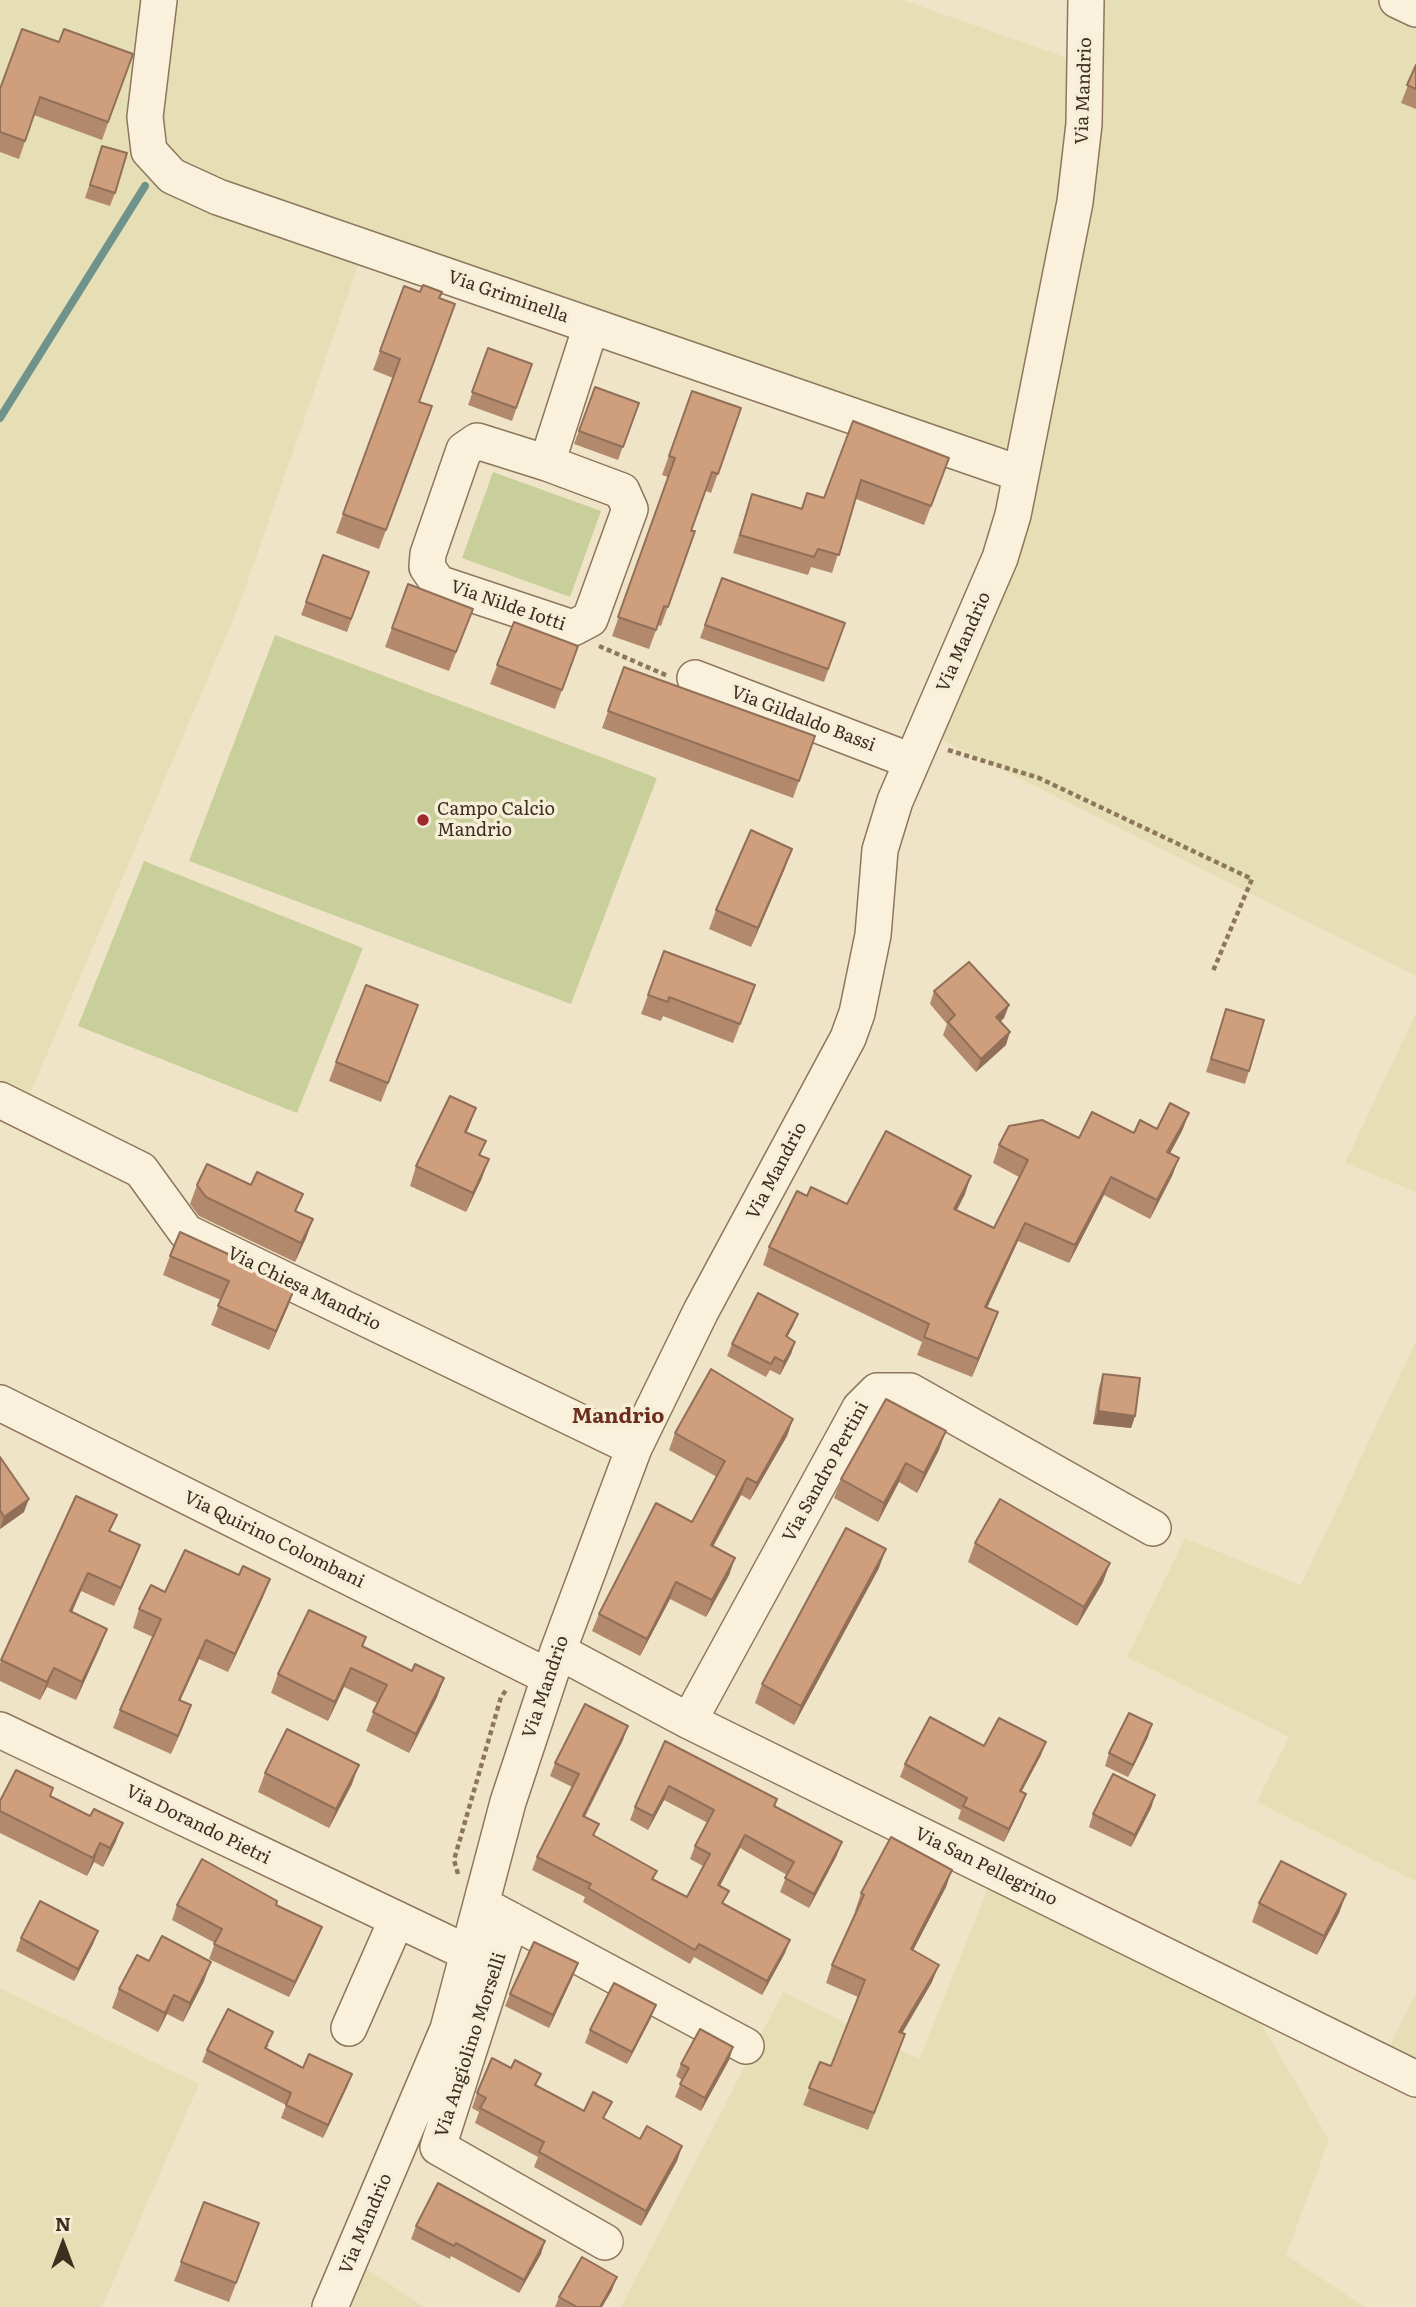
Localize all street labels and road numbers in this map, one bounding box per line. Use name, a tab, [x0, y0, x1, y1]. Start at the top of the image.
street label: Via Mandrio	[1071, 37, 1097, 145]
street label: Via Griminella	[445, 266, 571, 328]
street label: Via Nilde Iotti	[448, 576, 568, 636]
street label: Via Mandrio	[932, 589, 996, 695]
street label: Via Gildaldo Bassi	[728, 682, 878, 756]
street label: Via Mandrio	[742, 1119, 812, 1223]
street label: Via Chiesa Mandrio	[224, 1242, 384, 1336]
street label: Via Sandro Pertini	[778, 1398, 874, 1546]
street label: Via Quirino Colombani	[180, 1487, 368, 1593]
street label: Via Mandrio	[518, 1633, 574, 1741]
street label: Via Dorando Pietri	[122, 1781, 274, 1869]
street label: Via San Pellegrino	[911, 1823, 1061, 1911]
street label: Via Angiolino Morselli	[431, 1950, 511, 2140]
street label: Via Mandrio	[335, 2170, 397, 2278]

